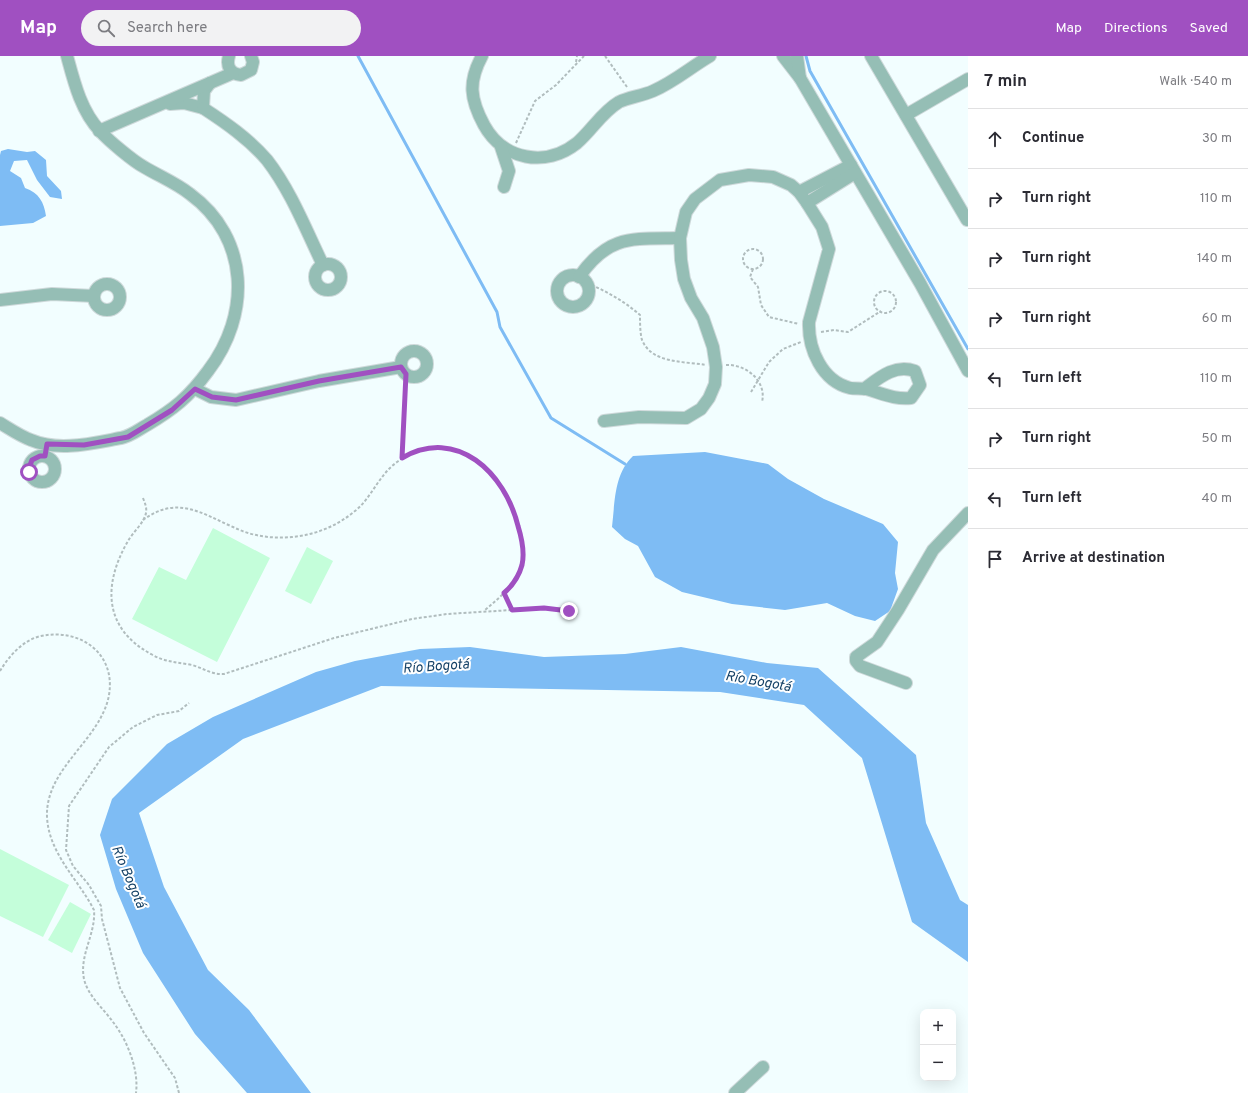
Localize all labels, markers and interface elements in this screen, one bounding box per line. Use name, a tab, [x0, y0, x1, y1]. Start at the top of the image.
search box	[81, 10, 361, 46]
text: Map	[20, 16, 57, 40]
icon: search	[95, 17, 117, 39]
text: Search here	[127, 19, 207, 38]
text: Map	[1056, 20, 1082, 37]
text: Directions	[1104, 20, 1168, 37]
text: Saved	[1190, 20, 1228, 37]
text: 7 min	[984, 71, 1027, 93]
text: Walk · 540 m	[1159, 74, 1232, 90]
icon: ahead	[984, 128, 1006, 150]
text: Continue	[1022, 129, 1084, 148]
text: 30 m	[1202, 131, 1232, 147]
icon: right	[984, 188, 1006, 210]
text: Turn right	[1022, 189, 1091, 208]
text: 110 m	[1200, 191, 1232, 207]
icon: right	[984, 248, 1006, 270]
text: Turn right	[1022, 249, 1091, 268]
text: 140 m	[1197, 251, 1232, 267]
icon: right	[984, 308, 1006, 330]
text: Turn right	[1022, 309, 1091, 328]
text: 60 m	[1202, 311, 1232, 327]
icon: left	[984, 368, 1006, 390]
text: Turn left	[1022, 369, 1082, 388]
text: 110 m	[1200, 371, 1232, 387]
icon: right	[984, 428, 1006, 450]
text: Turn right	[1022, 429, 1091, 448]
text: 50 m	[1202, 431, 1232, 447]
route start	[20, 463, 38, 481]
icon: left	[984, 488, 1006, 510]
text: Turn left	[1022, 489, 1082, 508]
text: 40 m	[1202, 491, 1232, 507]
icon: arrive	[984, 548, 1006, 570]
text: Arrive at destination	[1022, 549, 1165, 568]
route end	[560, 602, 578, 620]
water label: Río Bogotá	[402, 656, 472, 678]
water label: Río Bogotá	[724, 668, 794, 696]
water label: Río Bogotá	[107, 843, 150, 913]
map controls	[920, 1009, 956, 1081]
button: +	[920, 1009, 956, 1045]
button: −	[920, 1045, 956, 1081]

